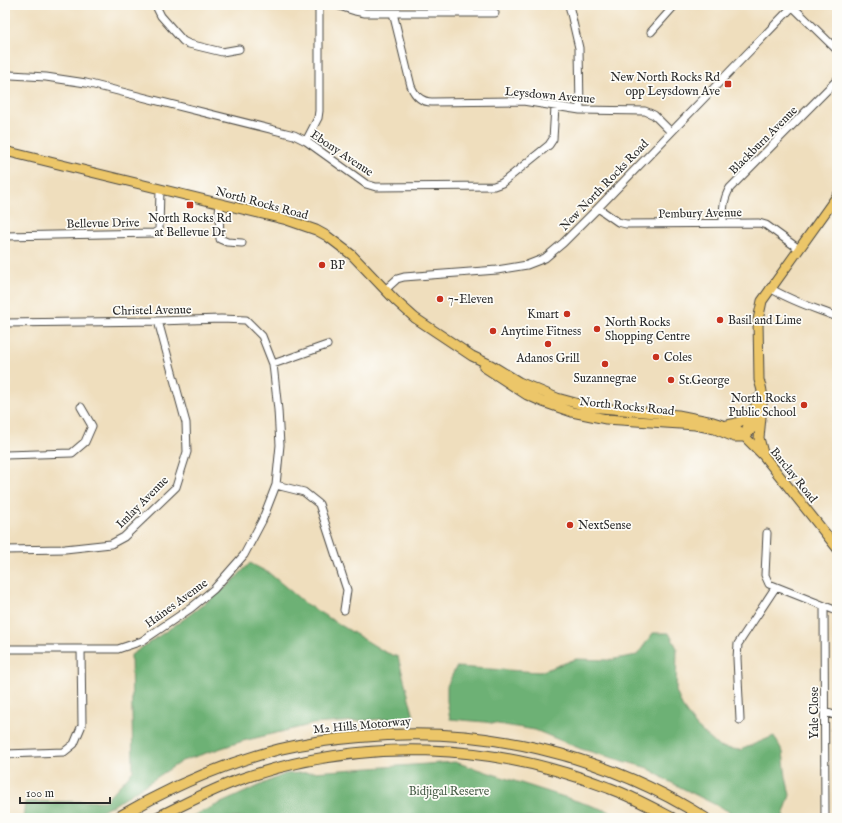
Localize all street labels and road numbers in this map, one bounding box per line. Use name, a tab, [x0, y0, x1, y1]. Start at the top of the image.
street label: Leysdown Avenue	[504, 84, 596, 107]
street label: Blackburn Avenue	[726, 103, 801, 178]
street label: Ebony Avenue	[307, 127, 376, 180]
street label: New North Rocks Road	[557, 136, 652, 234]
street label: North Rocks Road	[214, 184, 310, 223]
street label: Pembury Avenue	[658, 205, 742, 222]
street label: Bellevue Drive	[66, 215, 140, 232]
street label: Christel Avenue	[112, 302, 192, 319]
street label: North Rocks Road	[579, 394, 676, 419]
street label: Barclay Road	[767, 445, 821, 506]
street label: Imlay Avenue	[113, 473, 172, 532]
street label: Haines Avenue	[142, 575, 211, 631]
street label: Yale Close	[807, 686, 822, 739]
street label: M2 Hills Motorway	[313, 714, 412, 737]

